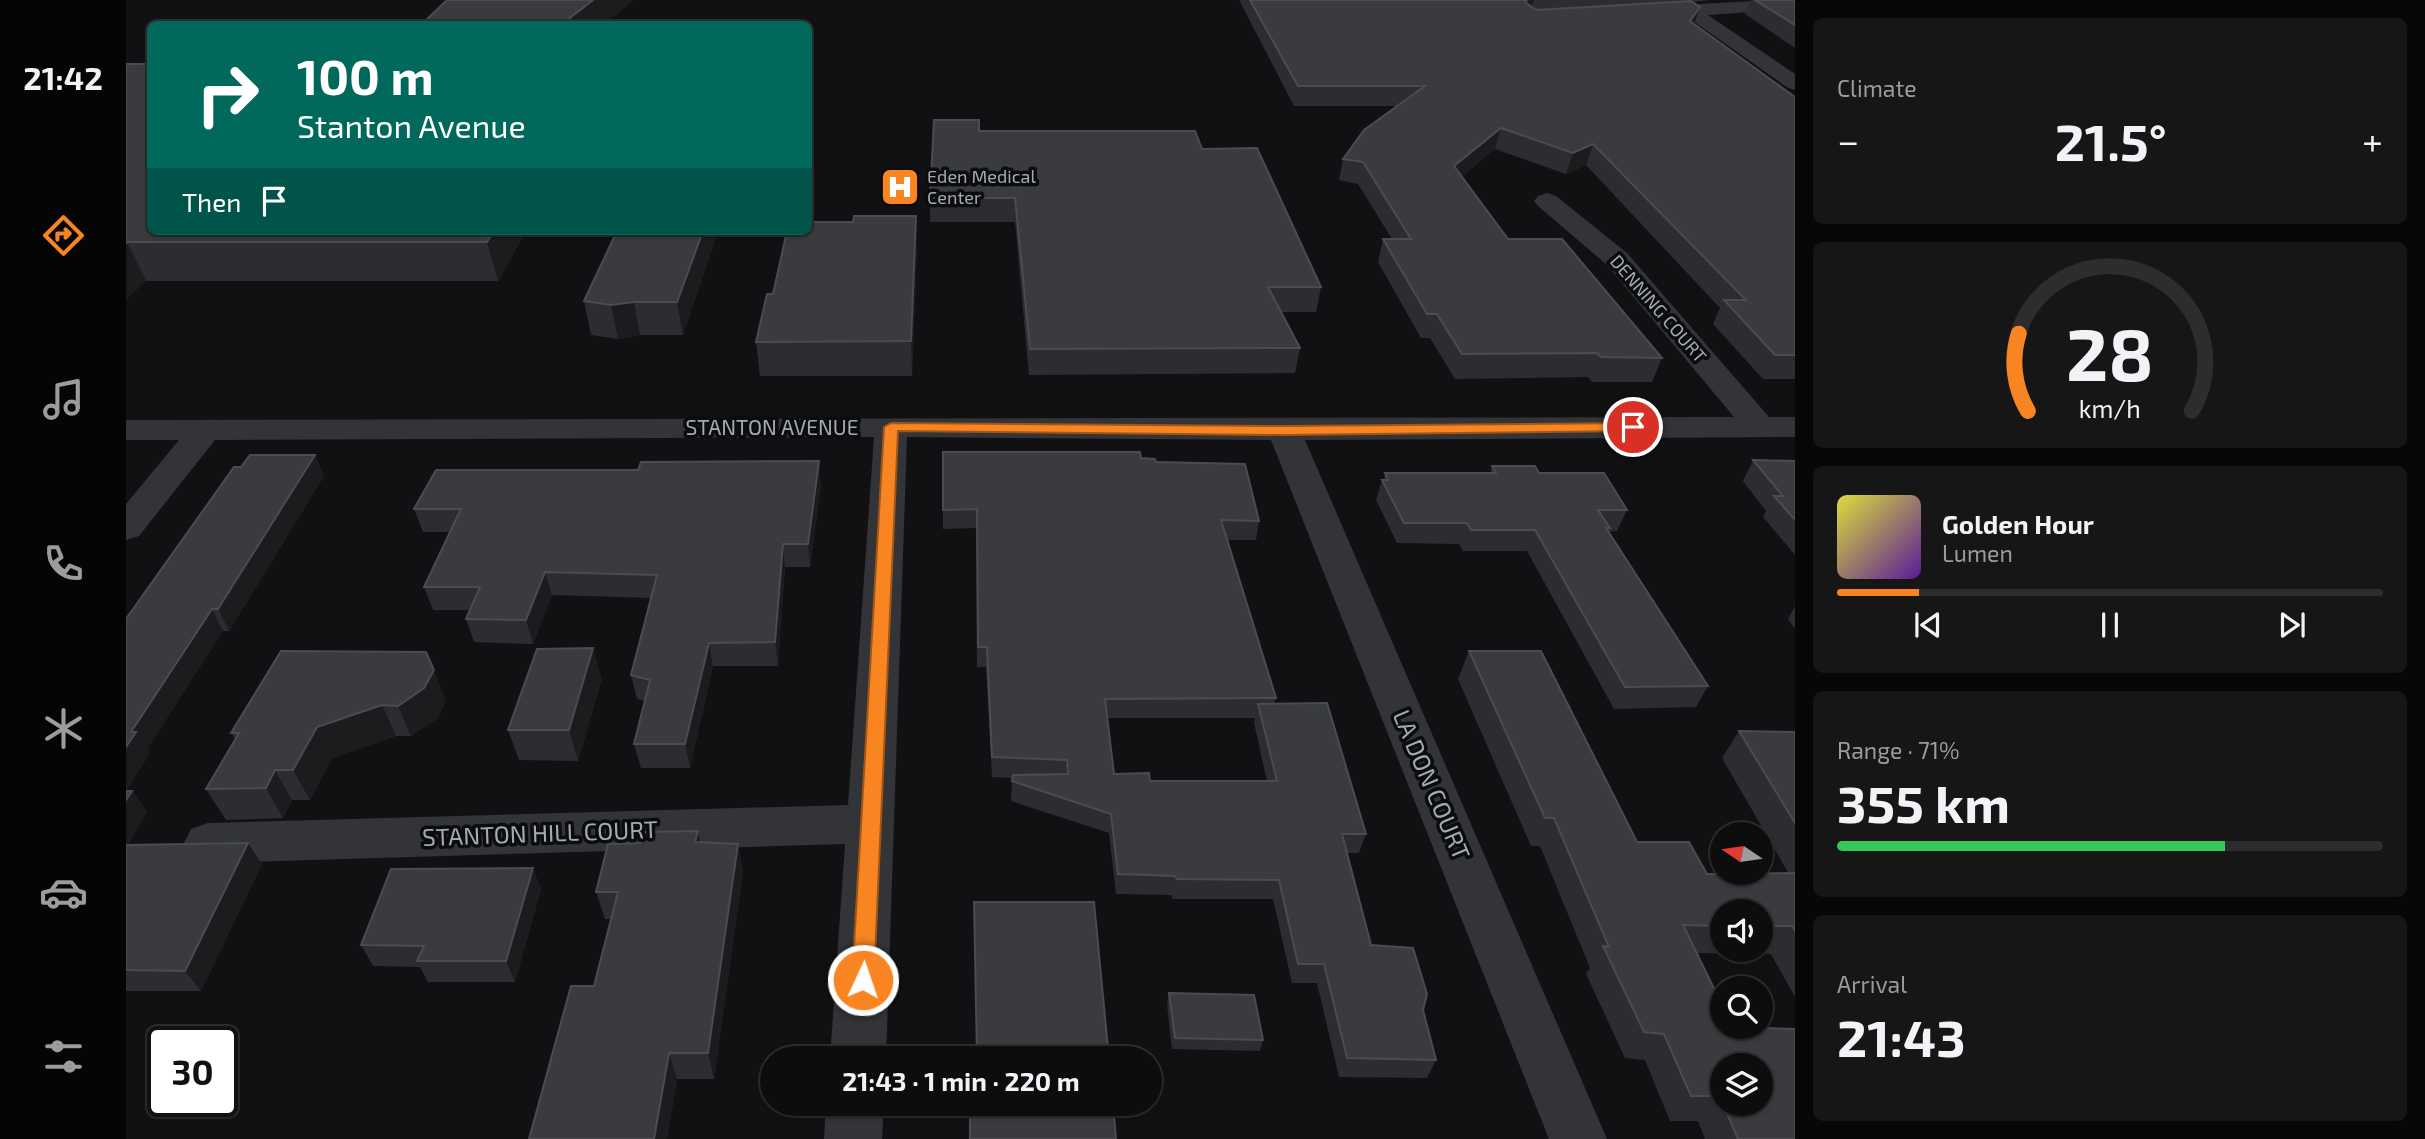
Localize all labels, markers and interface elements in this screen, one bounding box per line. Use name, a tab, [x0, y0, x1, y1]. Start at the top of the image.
text: 100 m	[297, 46, 434, 105]
icon: right	[182, 49, 273, 140]
text: 21:42	[23, 58, 103, 96]
text: Climate	[1837, 74, 1917, 102]
text: Stanton Avenue	[297, 106, 526, 144]
text: 21.5°	[2055, 109, 2167, 171]
text: −	[1837, 117, 1859, 163]
text: +	[2362, 117, 2383, 163]
place label: Eden Medical Center	[927, 165, 1036, 208]
hospital icon: Eden Medical Center	[879, 166, 921, 208]
icon: arrive	[255, 182, 293, 220]
text: Then	[182, 186, 241, 217]
icon: directions	[39, 211, 88, 260]
street label: DENNING COURT	[1606, 250, 1712, 367]
text: 28	[2066, 309, 2154, 397]
icon: music	[39, 375, 88, 424]
text: km/h	[2079, 393, 2141, 423]
pin	[1603, 397, 1663, 457]
icon: arrive	[1614, 408, 1652, 446]
street label: STANTON AVENUE	[686, 414, 858, 439]
text: Golden Hour	[1942, 508, 2094, 539]
icon: phone	[39, 539, 88, 588]
text: Lumen	[1942, 539, 2013, 567]
icon: previous	[1909, 606, 1947, 644]
icon: pause	[2091, 606, 2129, 644]
icon: next	[2273, 606, 2311, 644]
icon: climate	[39, 704, 88, 753]
street label: LA DON COURT	[1388, 705, 1477, 864]
text: Range · 71%	[1837, 736, 1959, 764]
text: 355 km	[1837, 771, 2010, 833]
street label: STANTON HILL COURT	[422, 814, 658, 851]
north arrow	[1710, 822, 1773, 886]
map controls	[1710, 822, 1773, 1116]
icon: car	[39, 868, 88, 917]
button: sound	[1710, 899, 1773, 962]
position arrow	[826, 943, 900, 1017]
text: Arrival	[1837, 970, 1907, 998]
button: search	[1710, 976, 1773, 1039]
text: 21:43	[1837, 1005, 1966, 1067]
speed limit sign: 30	[147, 1026, 238, 1117]
icon: filters	[39, 1032, 88, 1081]
button: layers	[1710, 1053, 1773, 1116]
text: 21:43 · 1 min · 220 m	[842, 1065, 1080, 1096]

